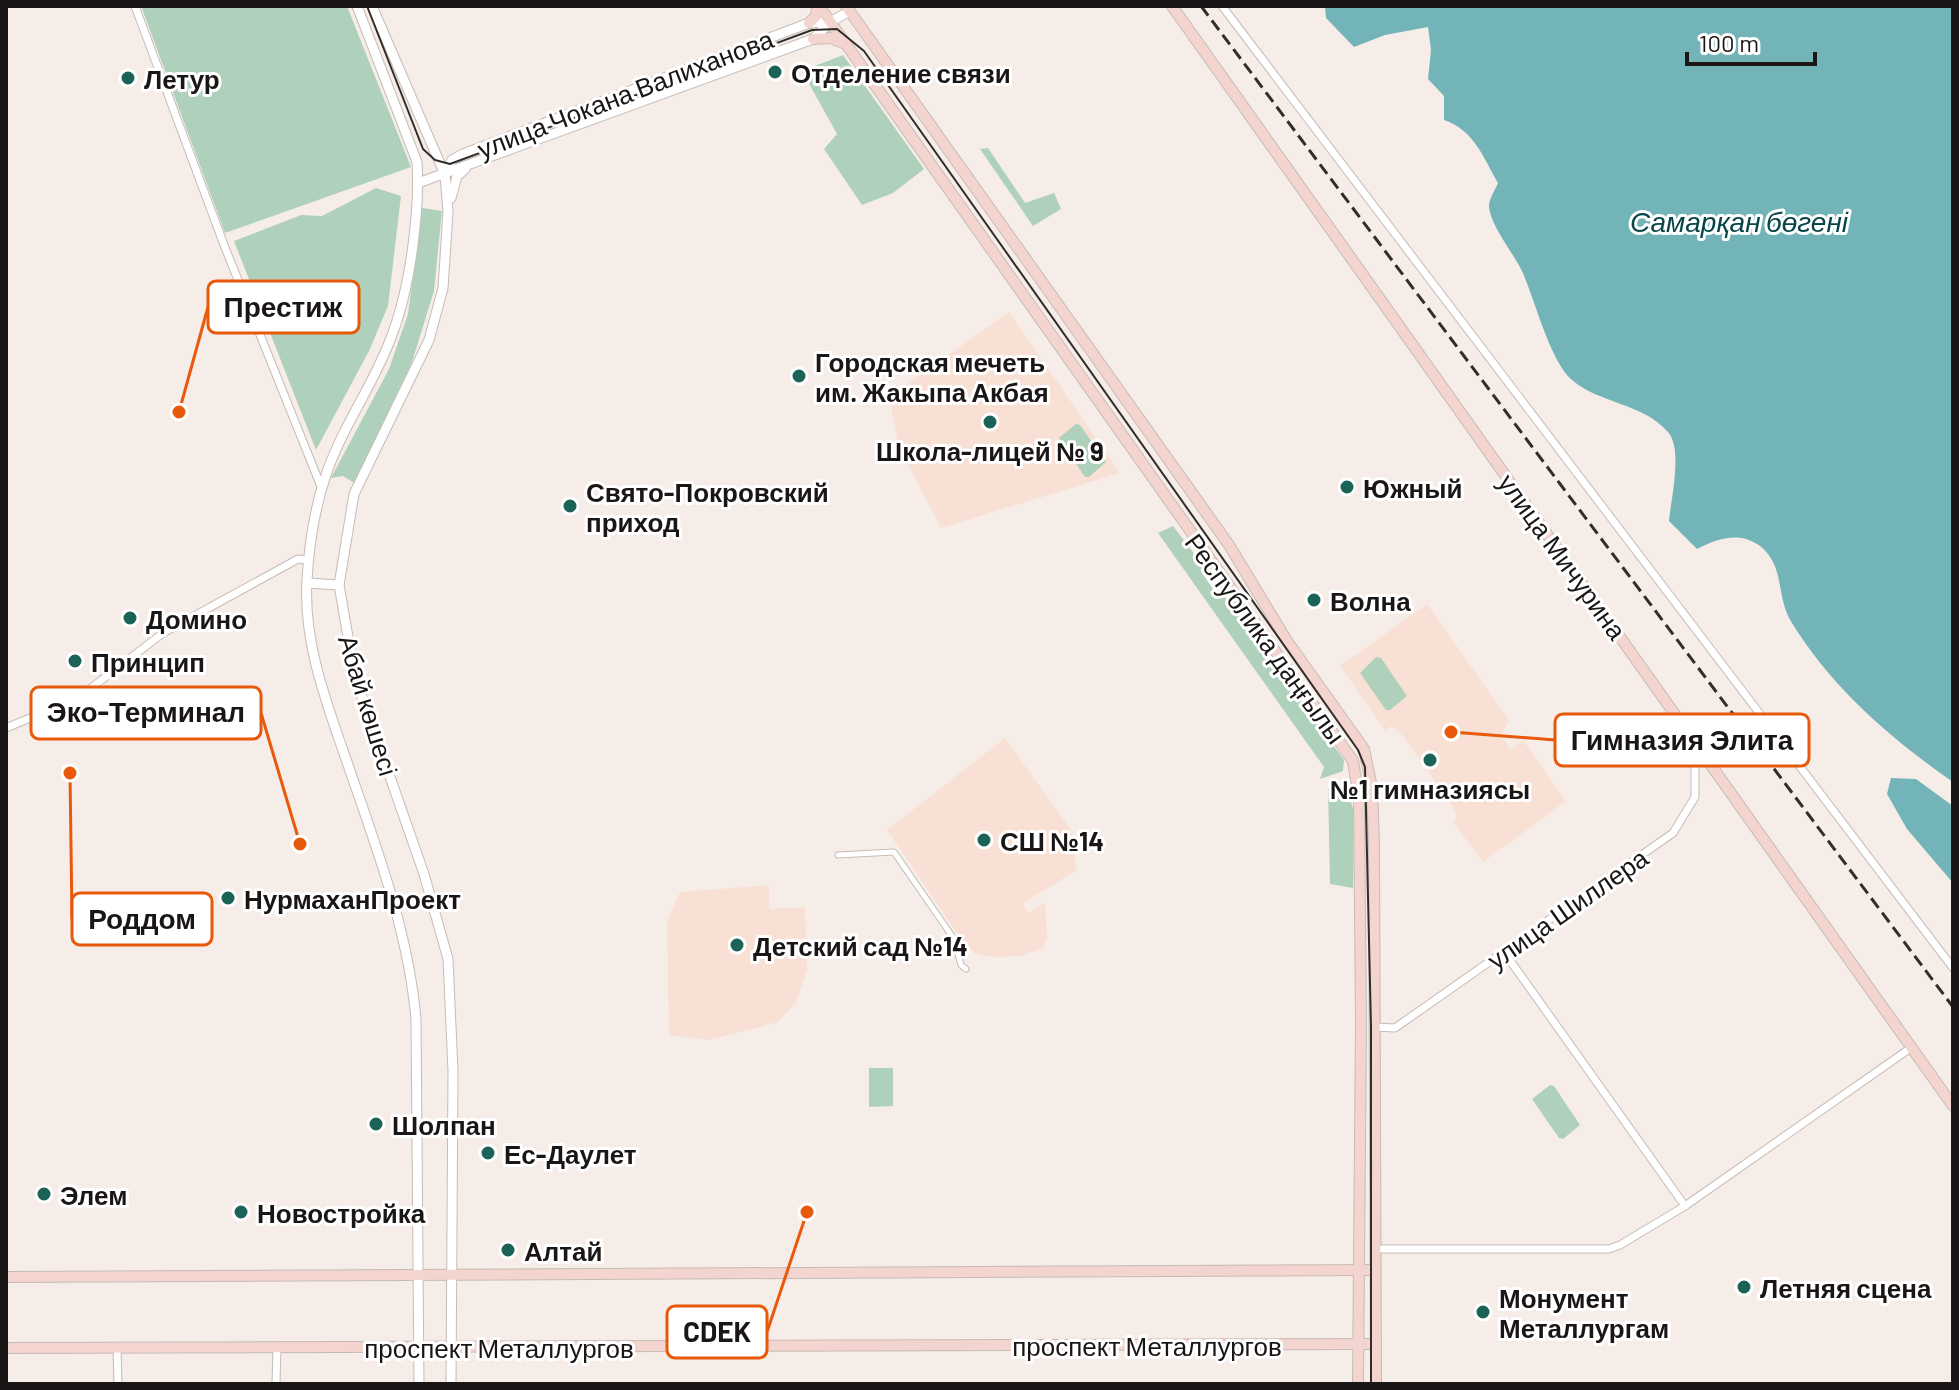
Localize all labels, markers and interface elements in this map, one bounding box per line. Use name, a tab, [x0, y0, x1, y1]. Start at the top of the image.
scale bar	[1687, 16, 1815, 66]
street label: улица Чокана Валиханова	[473, 22, 778, 164]
text: 100 m	[1699, 28, 1759, 57]
place label: Отделение связи	[791, 57, 1011, 88]
place label: Летур	[144, 63, 220, 94]
marker: Отделение связи	[766, 63, 784, 81]
marker: Летур	[119, 69, 137, 87]
water label: Самарқан бөгені	[1630, 204, 1849, 238]
callout: Престиж	[208, 281, 359, 333]
text: Престиж	[224, 289, 344, 323]
place label: Городская мечеть им. Жакыпа Акбая	[815, 346, 1049, 407]
marker: Городская мечеть им. Жакыпа Акбая	[790, 367, 808, 385]
marker: Школа-лицей № 9	[981, 413, 999, 431]
place label: Школа-лицей № 9	[876, 435, 1104, 466]
street label: улица Мичурина	[1493, 467, 1634, 645]
place label: Южный	[1363, 472, 1462, 503]
place label: Свято-Покровский приход	[586, 476, 829, 537]
marker: Южный	[1338, 478, 1356, 496]
marker: Свято-Покровский приход	[561, 497, 579, 515]
street label: Республика даңғылы	[1179, 527, 1353, 749]
place label: Волна	[1330, 585, 1411, 616]
marker: Волна	[1305, 591, 1323, 609]
place label: Домино	[146, 603, 247, 634]
marker: Домино	[121, 609, 139, 627]
street label: Абай көшесі	[333, 631, 405, 779]
place label: Принцип	[91, 646, 205, 677]
marker: Принцип	[66, 652, 84, 670]
callout: Эко-Терминал	[31, 687, 261, 739]
text: Эко-Терминал	[47, 694, 245, 728]
callout: Гимназия Элита	[1555, 714, 1809, 766]
text: Гимназия Элита	[1571, 722, 1794, 756]
marker: №1 гимназиясы	[1421, 751, 1439, 769]
place label: №1 гимназиясы	[1330, 773, 1530, 804]
place label: СШ №14	[1000, 825, 1104, 856]
marker: СШ №14	[975, 831, 993, 849]
street label: улица Шиллера	[1481, 841, 1654, 975]
place label: НурмаханПроект	[244, 883, 461, 914]
marker: НурмаханПроект	[219, 889, 237, 907]
callout: Роддом	[72, 893, 212, 945]
text: Роддом	[88, 901, 196, 935]
place label: Детский сад №14	[753, 930, 968, 961]
marker: Детский сад №14	[728, 936, 746, 954]
place label: Шолпан	[392, 1109, 496, 1140]
marker: Шолпан	[367, 1115, 385, 1133]
place label: Ес-Даулет	[504, 1138, 637, 1169]
marker: Ес-Даулет	[479, 1144, 497, 1162]
place label: Элем	[60, 1179, 127, 1210]
marker: Элем	[35, 1185, 53, 1203]
place label: Новостройка	[257, 1197, 426, 1228]
marker: Новостройка	[232, 1203, 250, 1221]
place label: Алтай	[524, 1235, 602, 1266]
marker: Алтай	[499, 1241, 517, 1259]
place label: Летняя сцена	[1760, 1272, 1932, 1303]
marker: Летняя сцена	[1735, 1278, 1753, 1296]
place label: Монумент Металлургам	[1499, 1282, 1669, 1343]
marker: Монумент Металлургам	[1474, 1303, 1492, 1321]
callout: CDEK	[667, 1306, 767, 1358]
text: CDEK	[683, 1314, 752, 1348]
street label: проспект Металлургов	[1012, 1330, 1282, 1361]
street label: проспект Металлургов	[364, 1332, 634, 1363]

